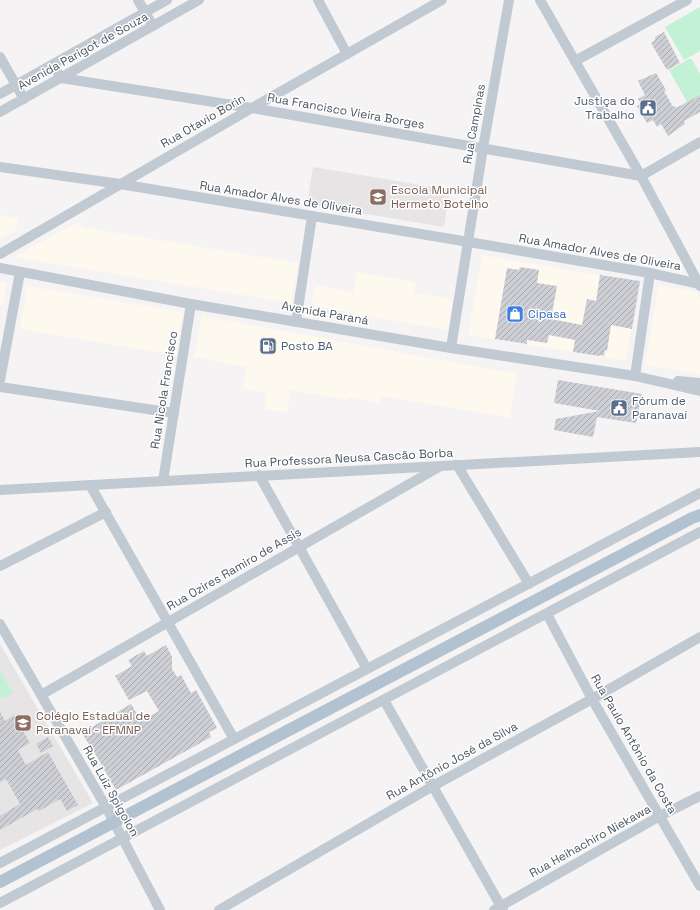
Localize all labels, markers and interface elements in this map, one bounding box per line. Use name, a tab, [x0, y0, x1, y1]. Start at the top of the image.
street label: Avenida Parigot de Souza	[15, 8, 151, 94]
street label: Rua Campinas	[459, 83, 489, 165]
street label: Rua Francisco Vieira Borges	[266, 89, 426, 133]
street label: Rua Otavio Borin	[158, 90, 248, 152]
place label: Justiça do Trabalho	[574, 93, 635, 123]
public building icon: Justiça do Trabalho	[638, 98, 658, 118]
street label: Rua Amador Alves de Oliveira	[199, 177, 364, 219]
place label: Escola Municipal Hermeto Botelho	[391, 182, 489, 212]
school or university icon: Escola Municipal Hermeto Botelho	[368, 187, 388, 207]
street label: Rua Amador Alves de Oliveira	[518, 230, 682, 274]
street label: Avenida Paraná	[280, 297, 370, 329]
shop icon: Cipasa	[505, 304, 525, 324]
place label: Cipasa	[528, 306, 567, 322]
street label: Rua Nicola Francisco	[147, 330, 181, 450]
fuel station icon: Posto BA	[258, 336, 278, 356]
place label: Posto BA	[281, 338, 333, 354]
place label: Fórum de Paranavaí	[632, 393, 687, 423]
public building icon: Fórum de Paranavaí	[609, 398, 629, 418]
street label: Rua Professora Neusa Cascão Borba	[244, 445, 454, 471]
street label: Rua Ozires Ramiro de Assis	[164, 524, 304, 614]
street label: Rua Paulo Antônio da Costa	[587, 671, 681, 817]
place label: Colégio Estadual de Paranavaí - EFMNP	[36, 708, 150, 738]
school or university icon: Colégio Estadual de Paranavaí - EFMNP	[13, 713, 33, 733]
street label: Rua Antônio José da Silva	[383, 718, 521, 804]
street label: Rua Luiz Spigolon	[79, 743, 143, 839]
street label: Rua Heihachiro Niekawa	[526, 801, 654, 881]

